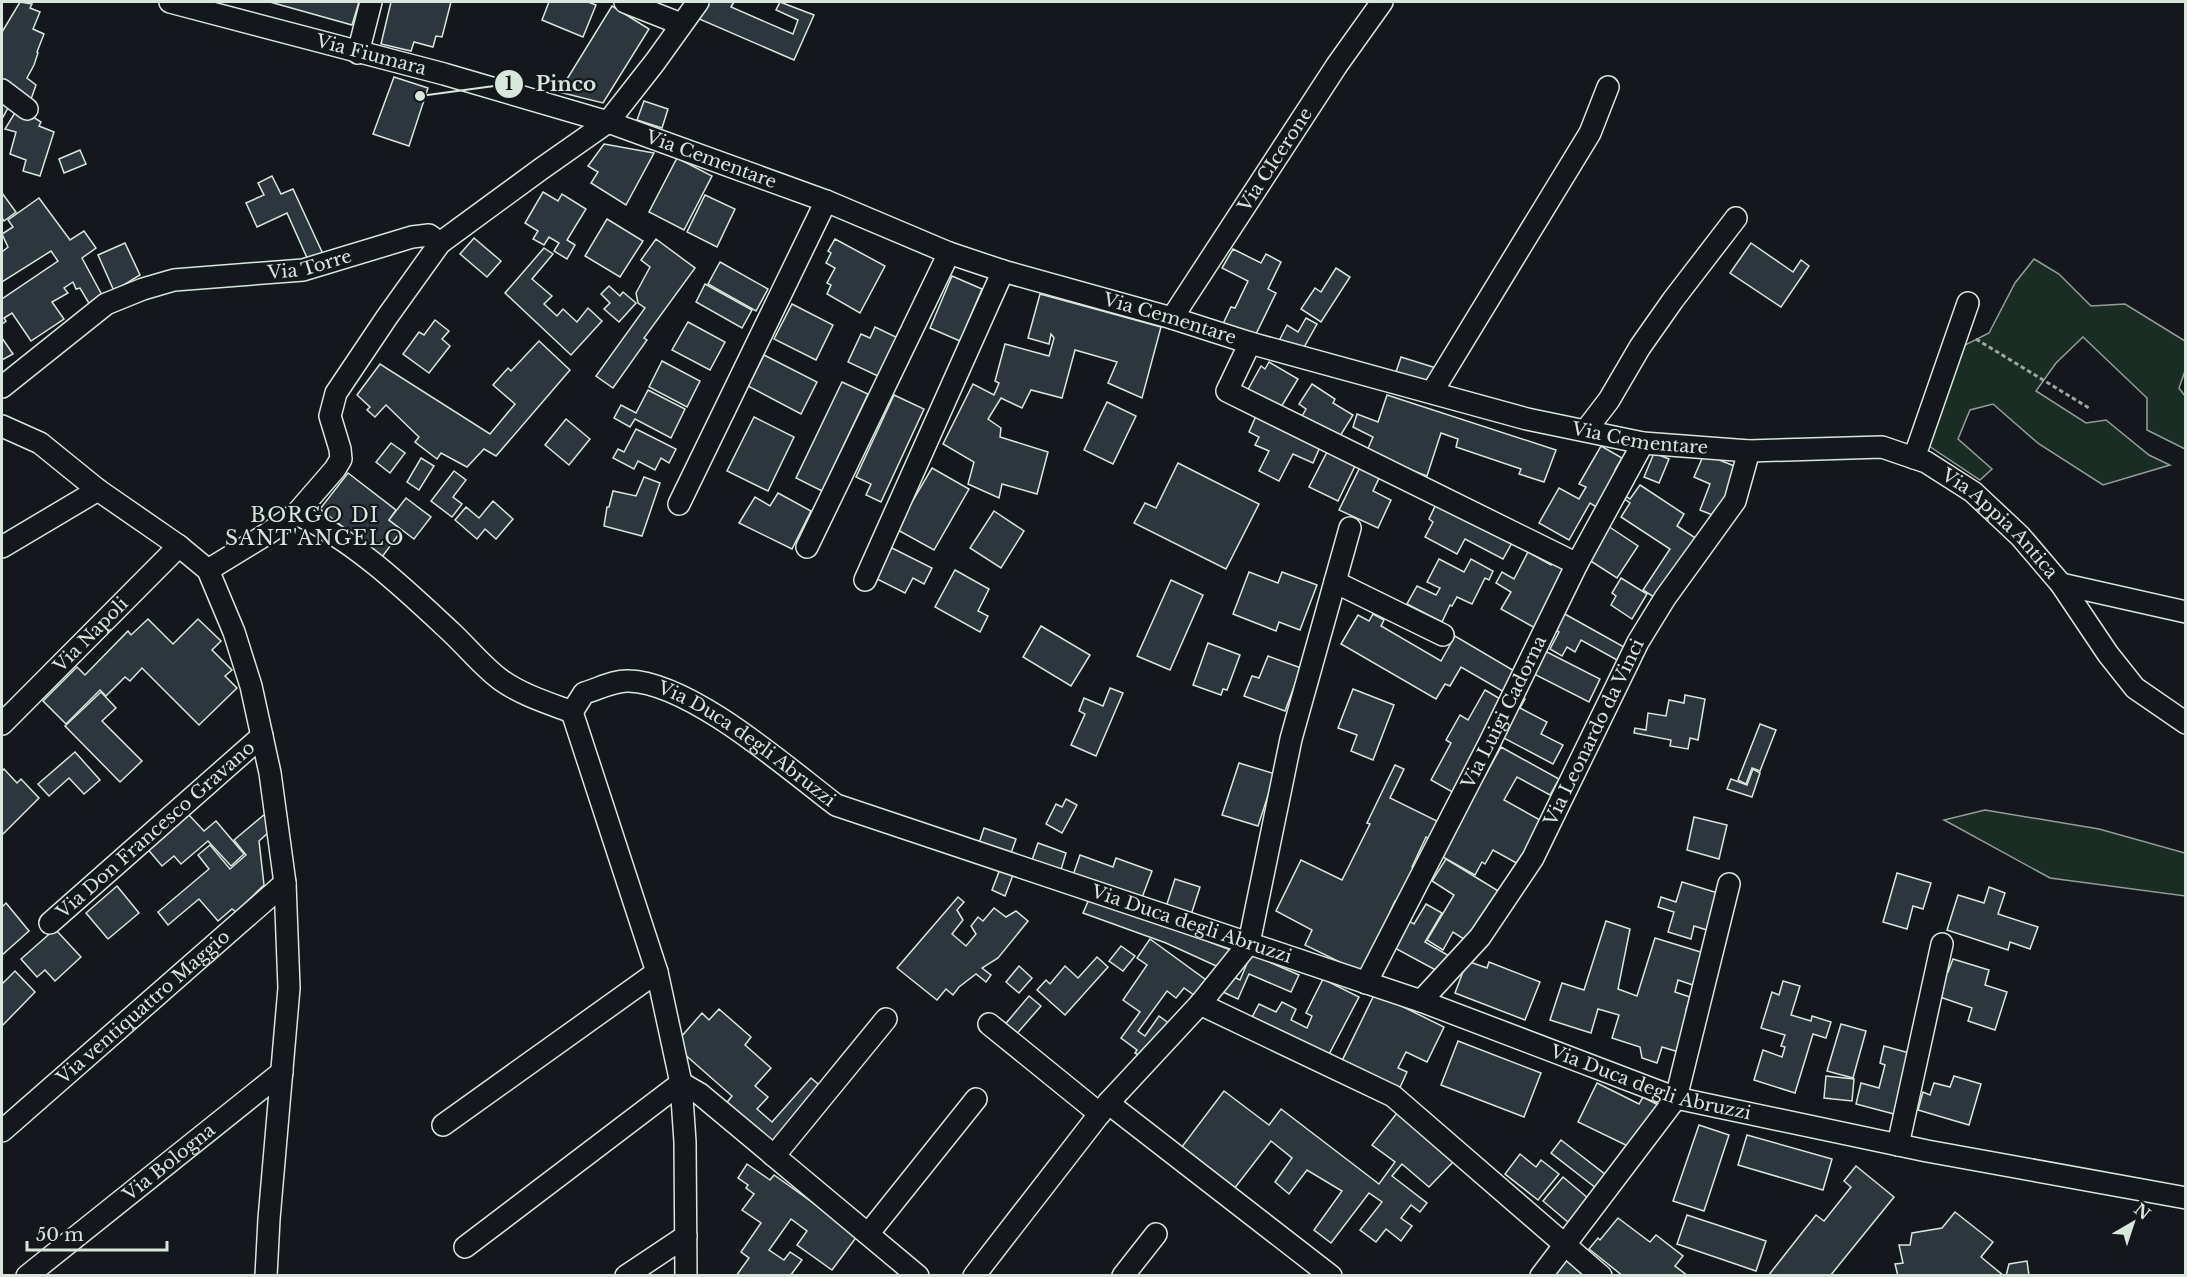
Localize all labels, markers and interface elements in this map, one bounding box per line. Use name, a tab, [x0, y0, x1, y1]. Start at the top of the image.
street label: Via Fiumara	[313, 30, 429, 80]
callout: Pinco	[494, 65, 608, 103]
text: Pinco	[536, 72, 596, 96]
text: 1	[505, 73, 513, 95]
street label: Via CIcerone	[1233, 104, 1317, 217]
street label: Via Cementare	[642, 125, 780, 193]
street label: Via Torre	[266, 245, 354, 284]
street label: Via Cementare	[1100, 288, 1239, 349]
street label: Via Cementare	[1569, 417, 1709, 459]
street label: Via Appia Antica	[1937, 463, 2062, 583]
district label: BORGO DI SANT'ANGELO	[225, 503, 405, 550]
street label: Via Napoli	[48, 593, 133, 677]
street label: Via Luigi Cadorna	[1456, 632, 1551, 793]
street label: Via Leonardo da Vinci	[1539, 635, 1649, 830]
street label: Via Duca degli Abruzzi	[654, 676, 840, 811]
street label: Via Don Francesco Gravano	[51, 737, 259, 924]
street label: Via Duca degli Abruzzi	[1088, 880, 1295, 968]
street label: Via ventiquattro Maggio	[52, 925, 234, 1089]
street label: Via Duca degli Abruzzi	[1546, 1040, 1753, 1125]
street label: Via Bologna	[118, 1119, 220, 1206]
north arrow	[2103, 1193, 2163, 1253]
text: N	[2130, 1199, 2155, 1224]
scale bar	[27, 1214, 166, 1252]
text: 50 m	[36, 1224, 84, 1246]

